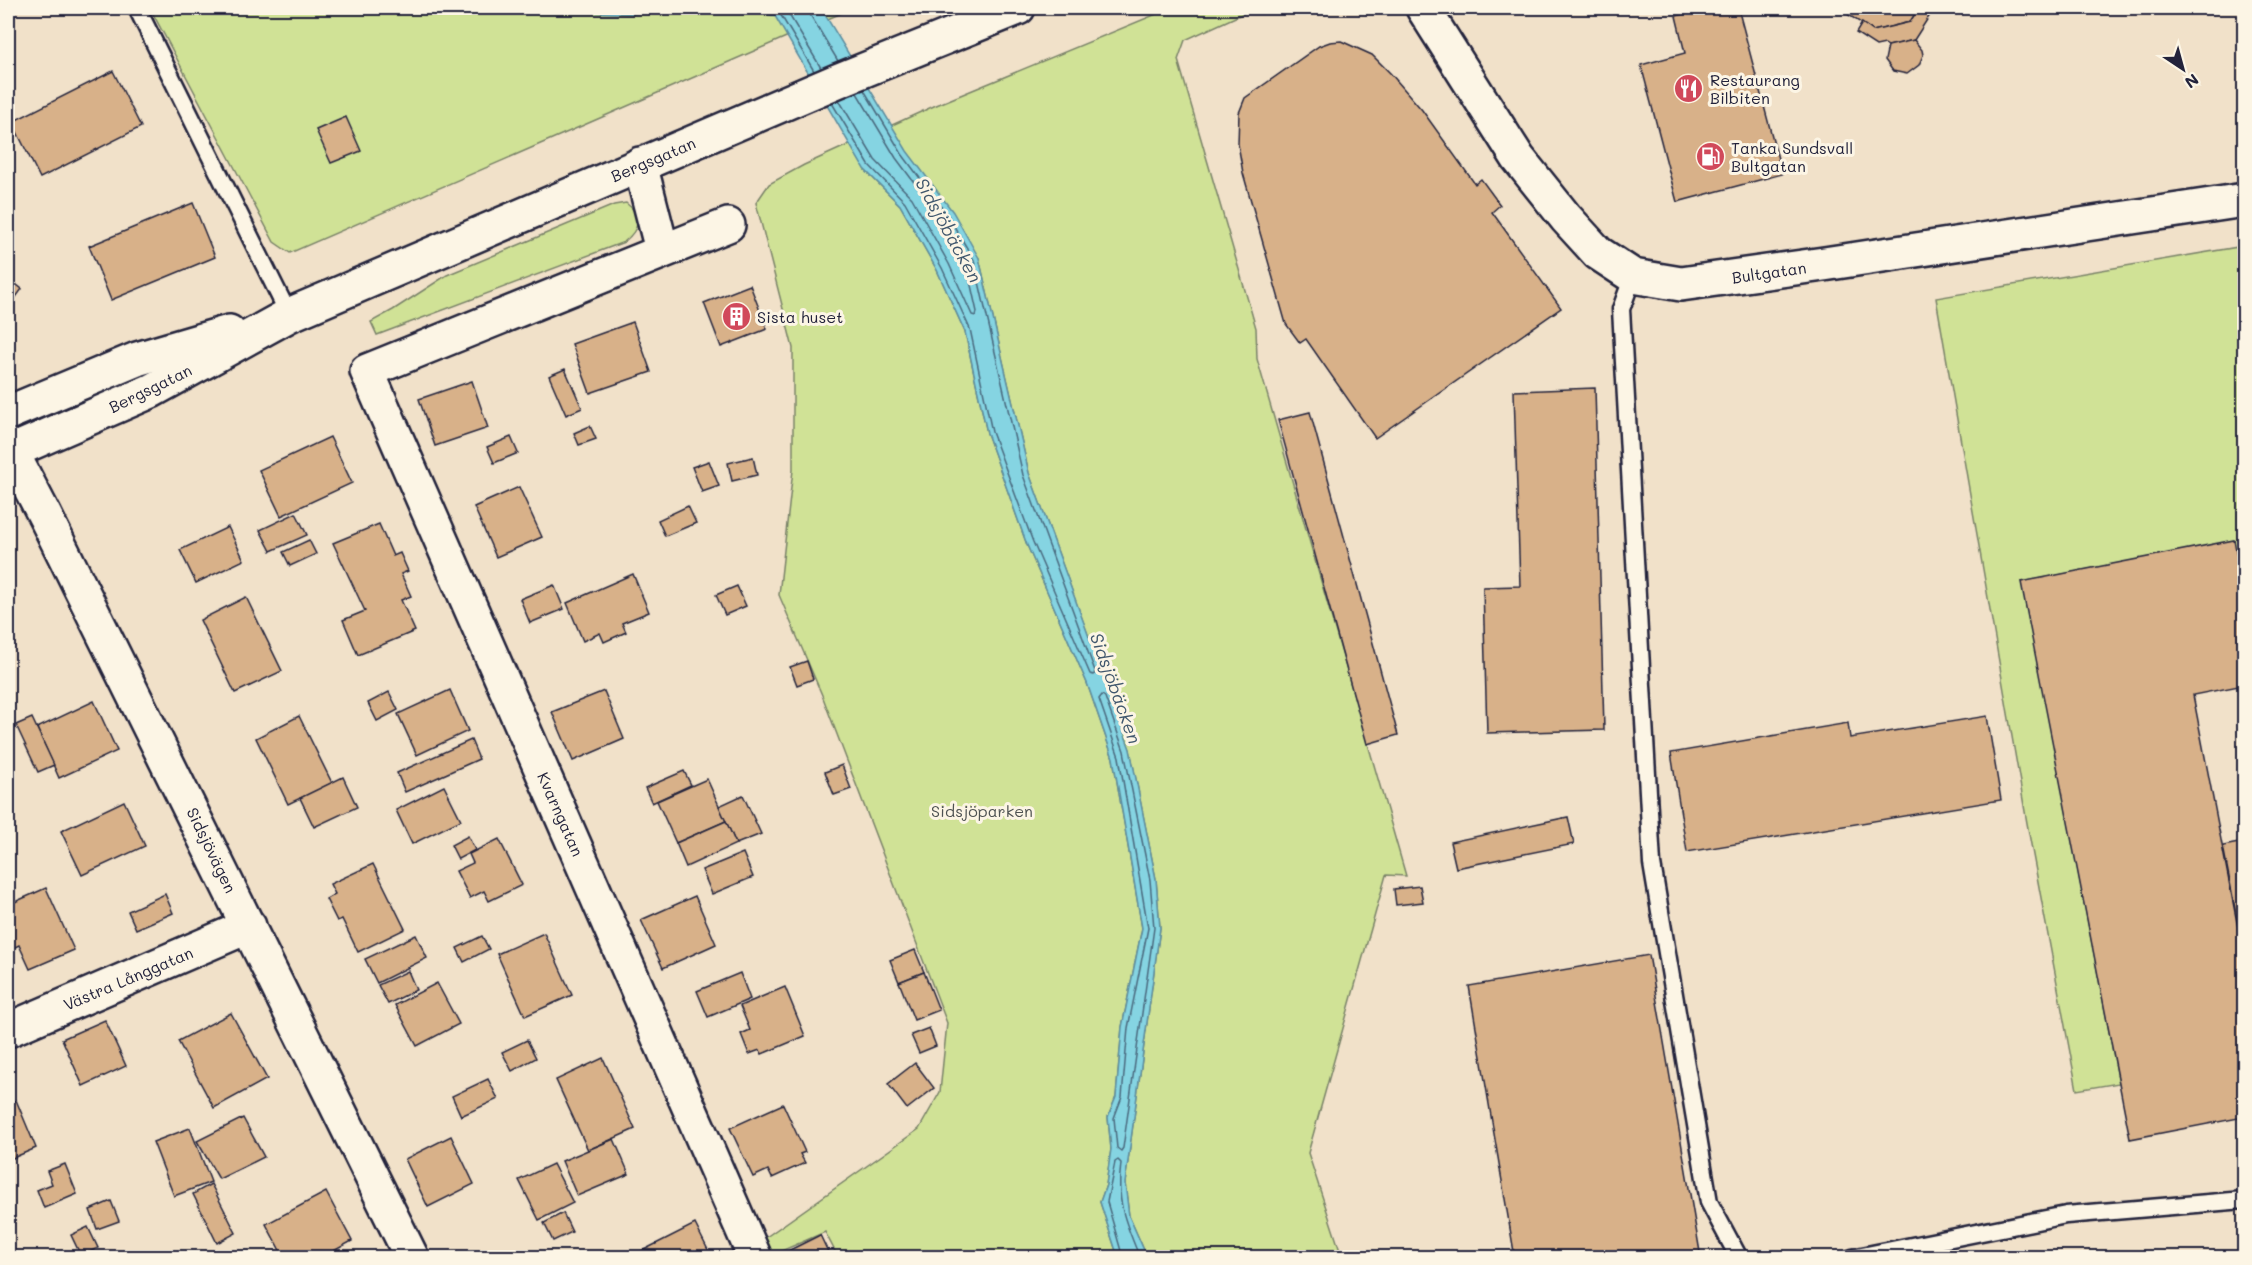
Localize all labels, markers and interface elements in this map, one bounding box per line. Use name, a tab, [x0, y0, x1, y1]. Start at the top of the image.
north arrow	[2153, 39, 2213, 99]
place label: Restaurang Bilbiten	[1710, 69, 1800, 108]
text: N	[2181, 69, 2203, 94]
restaurant icon: Restaurang Bilbiten	[1673, 72, 1705, 104]
street label: Bergsgatan	[607, 132, 699, 186]
place label: Tanka Sundsvall Bultgatan	[1731, 137, 1853, 176]
fuel station icon: Tanka Sundsvall Bultgatan	[1694, 140, 1726, 172]
water label: Sidsjöbäcken	[910, 173, 988, 287]
street label: Bultgatan	[1730, 256, 1808, 288]
building icon: Sista huset	[720, 300, 752, 332]
place label: Sista huset	[757, 306, 843, 327]
street label: Bergsgatan	[105, 359, 195, 417]
water label: Sidsjöbäcken	[1085, 629, 1147, 747]
street label: Kvarngatan	[533, 769, 589, 859]
park label: Sidsjöparken	[931, 800, 1033, 821]
street label: Sidsjövägen	[182, 804, 242, 896]
street label: Västra Långgatan	[60, 941, 196, 1015]

